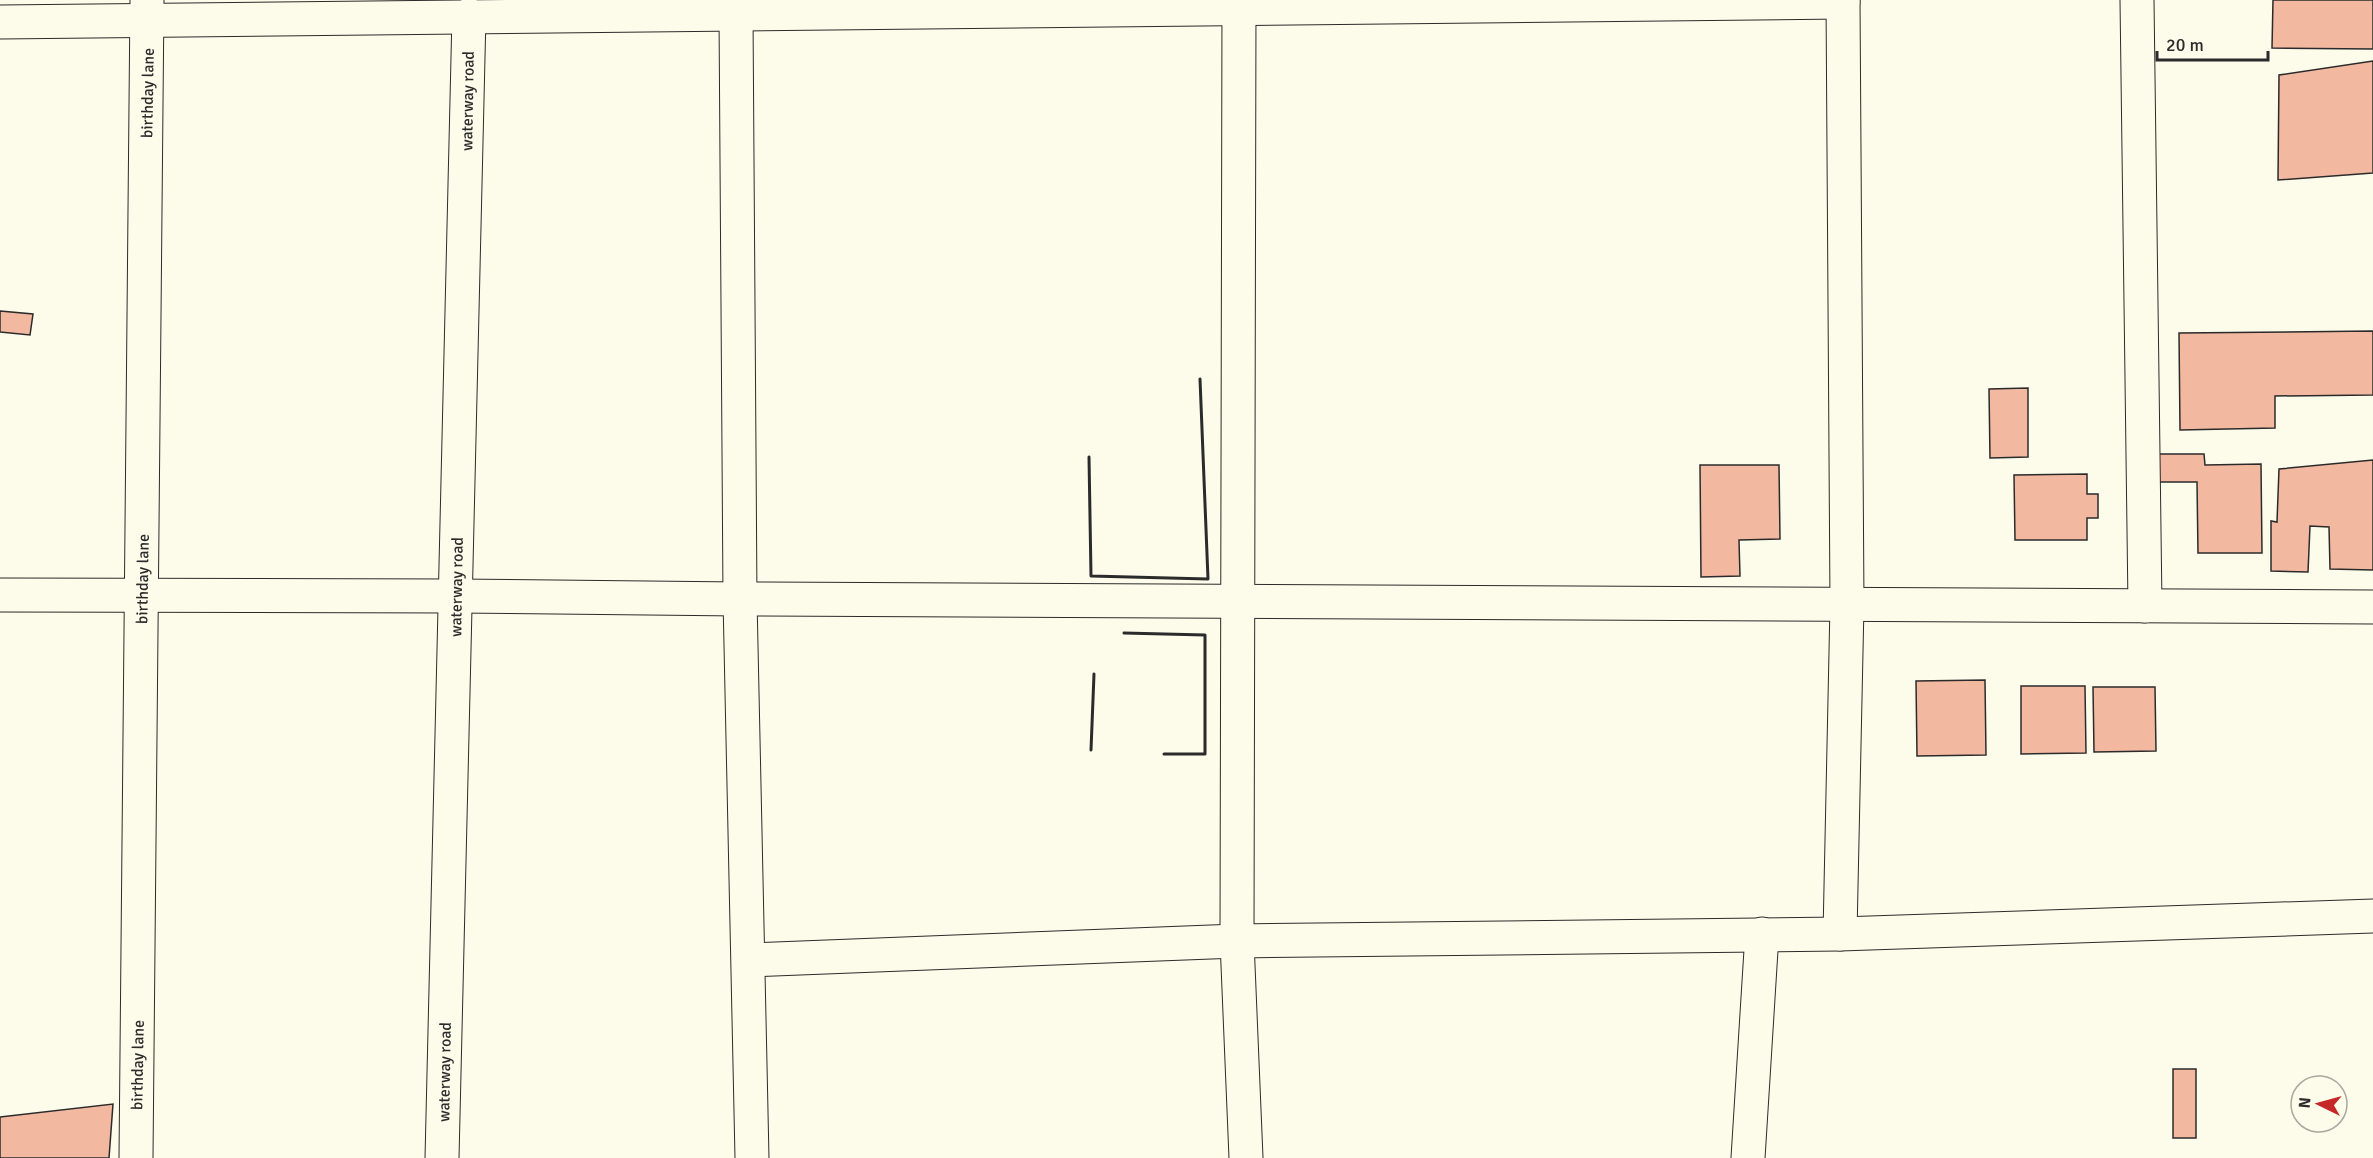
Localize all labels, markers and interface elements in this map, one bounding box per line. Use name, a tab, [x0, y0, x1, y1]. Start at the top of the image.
scale bar	[2157, 24, 2268, 62]
text: 20 m	[2166, 34, 2204, 56]
street label: birthday lane	[137, 48, 159, 138]
street label: waterway road	[457, 51, 479, 151]
street label: birthday lane	[132, 534, 154, 624]
street label: waterway road	[446, 537, 468, 637]
street label: birthday lane	[127, 1020, 149, 1110]
street label: waterway road	[434, 1022, 456, 1122]
north arrow	[2289, 1074, 2349, 1134]
text: N	[2295, 1096, 2316, 1109]

